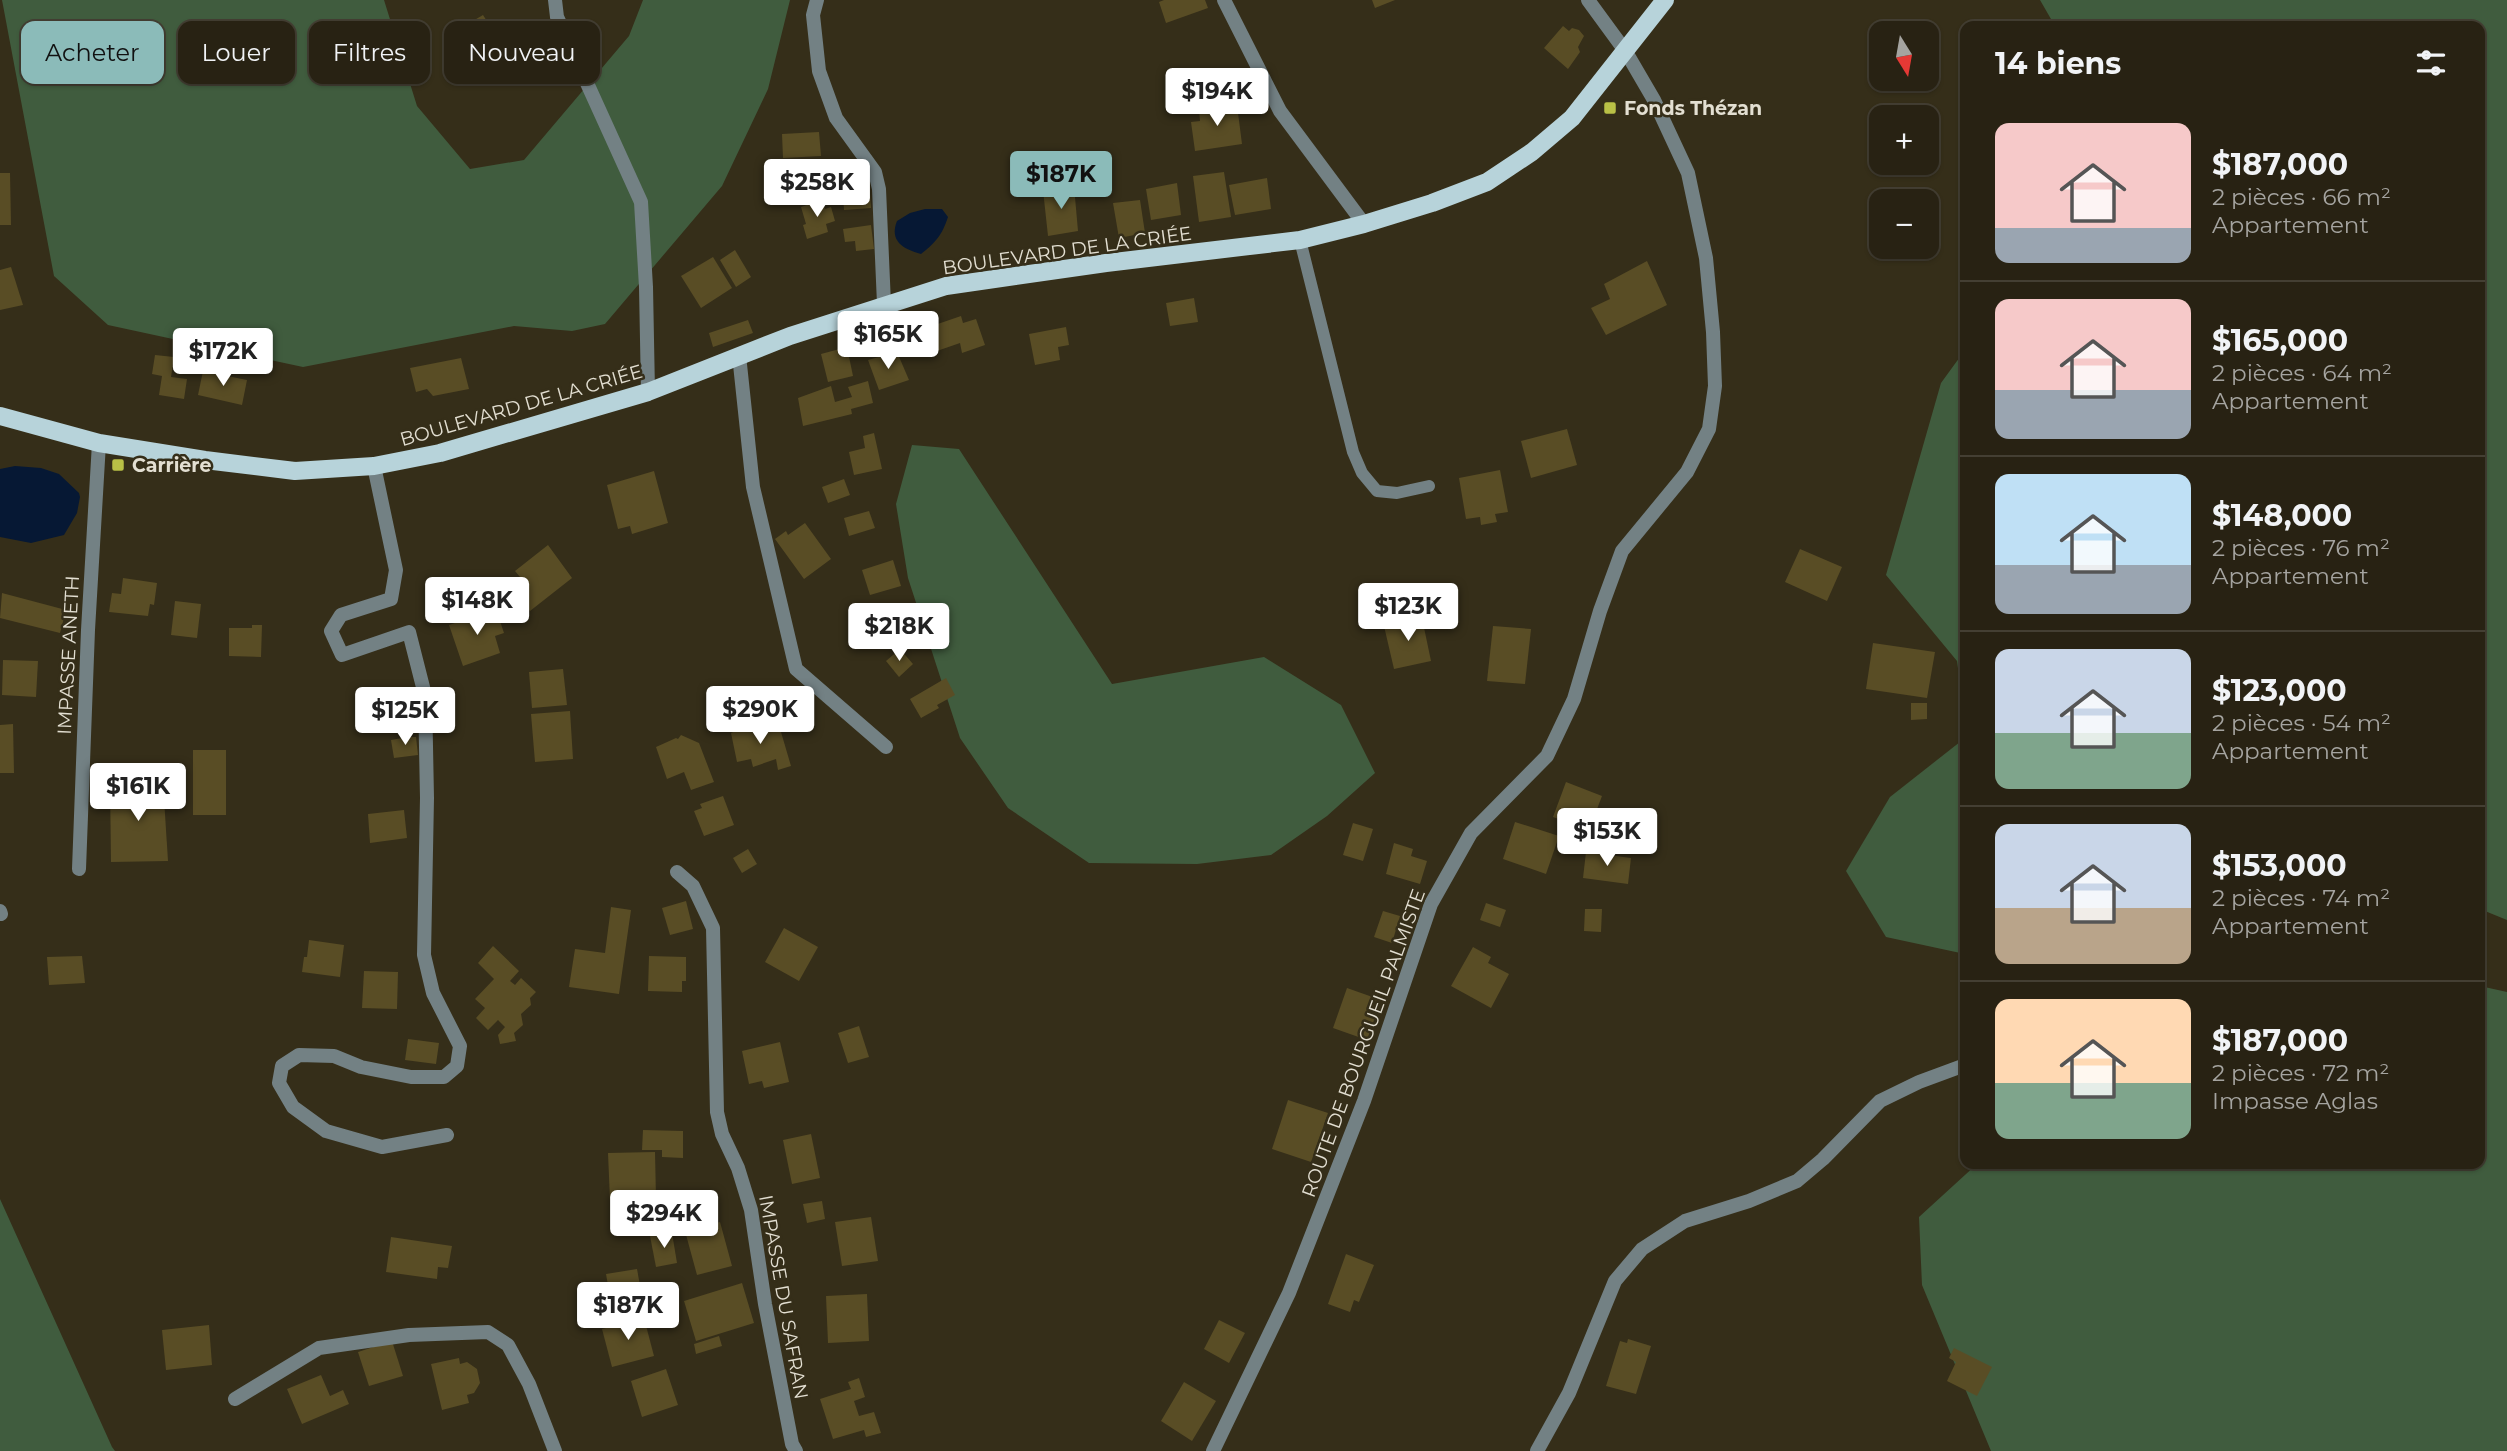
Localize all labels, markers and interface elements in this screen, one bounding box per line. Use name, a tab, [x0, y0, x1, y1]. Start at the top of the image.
chip: Acheter	[21, 21, 164, 84]
chip: Louer	[178, 21, 295, 84]
chip: Filtres	[309, 21, 430, 84]
chip: Nouveau	[444, 21, 600, 84]
north arrow	[1869, 21, 1939, 91]
map controls	[1869, 21, 1939, 259]
icon: filters	[2412, 44, 2450, 82]
text: 14 biens	[1995, 45, 2121, 82]
pin: $194K	[1168, 68, 1266, 128]
text: $194K	[1182, 77, 1252, 105]
place label: Fonds Thézan	[1624, 97, 1762, 120]
marker: Fonds Thézan	[1602, 100, 1618, 116]
button: +	[1869, 105, 1939, 175]
text: $187,000	[2212, 146, 2348, 183]
icon: home	[2051, 151, 2135, 235]
pin: $187K	[1012, 152, 1110, 211]
pin: $258K	[768, 160, 866, 219]
text: $187K	[1026, 160, 1096, 188]
text: $258K	[780, 168, 854, 196]
text: 2 pièces · 66 m²	[2212, 183, 2391, 211]
button: −	[1869, 189, 1939, 259]
text: Appartement	[2212, 211, 2369, 239]
street label: BOULEVARD DE LA CRIÉE	[941, 222, 1193, 279]
pin: $165K	[839, 312, 937, 371]
text: $165K	[854, 320, 922, 348]
text: $165,000	[2212, 322, 2348, 359]
icon: home	[2051, 327, 2135, 411]
pin: $172K	[174, 328, 272, 388]
text: $172K	[189, 337, 257, 365]
text: 2 pièces · 64 m²	[2212, 359, 2392, 387]
street label: BOULEVARD DE LA CRIÉE	[397, 360, 645, 451]
text: Appartement	[2212, 387, 2369, 415]
place label: Carrière	[132, 454, 211, 477]
marker: Carrière	[110, 457, 126, 473]
text: $148,000	[2212, 497, 2352, 534]
icon: home	[2051, 502, 2135, 586]
text: 2 pièces · 76 m²	[2212, 534, 2390, 562]
text: Appartement	[2212, 562, 2369, 590]
street label: IMPASSE ANETH	[53, 575, 84, 735]
pin: $148K	[428, 578, 526, 637]
pin: $123K	[1359, 584, 1457, 643]
text: $148K	[441, 586, 513, 614]
text: $123K	[1374, 592, 1442, 620]
pin: $218K	[850, 604, 948, 663]
text: $218K	[864, 612, 934, 640]
text: $123,000	[2212, 672, 2347, 709]
icon: home	[2051, 677, 2135, 761]
pin: $290K	[711, 686, 809, 746]
pin: $125K	[356, 688, 454, 747]
text: $290K	[722, 695, 798, 723]
text: $125K	[371, 696, 439, 724]
text: 2 pièces · 54 m²	[2212, 709, 2391, 737]
text: Appartement	[2212, 737, 2369, 765]
pin: $161K	[89, 764, 187, 823]
text: $161K	[106, 772, 170, 800]
pin: $153K	[1558, 808, 1656, 868]
text: $153K	[1573, 817, 1641, 845]
text: $153,000	[2212, 847, 2347, 884]
icon: home	[2051, 852, 2135, 936]
text: 2 pièces · 74 m²	[2212, 884, 2390, 912]
street label: ROUTE DE BOURGUEIL PALMISTE	[1297, 886, 1430, 1200]
text: Appartement	[2212, 912, 2369, 940]
text: $187,000	[2212, 1022, 2348, 1059]
icon: home	[2051, 1027, 2135, 1111]
text: 2 pièces · 72 m²	[2212, 1059, 2389, 1087]
text: Impasse Aglas	[2212, 1087, 2378, 1115]
pin: $294K	[615, 1190, 713, 1250]
street label: IMPASSE DU SAFRAN	[754, 1193, 813, 1401]
text: $294K	[626, 1199, 702, 1227]
pin: $187K	[579, 1282, 677, 1342]
text: $187K	[593, 1291, 663, 1319]

